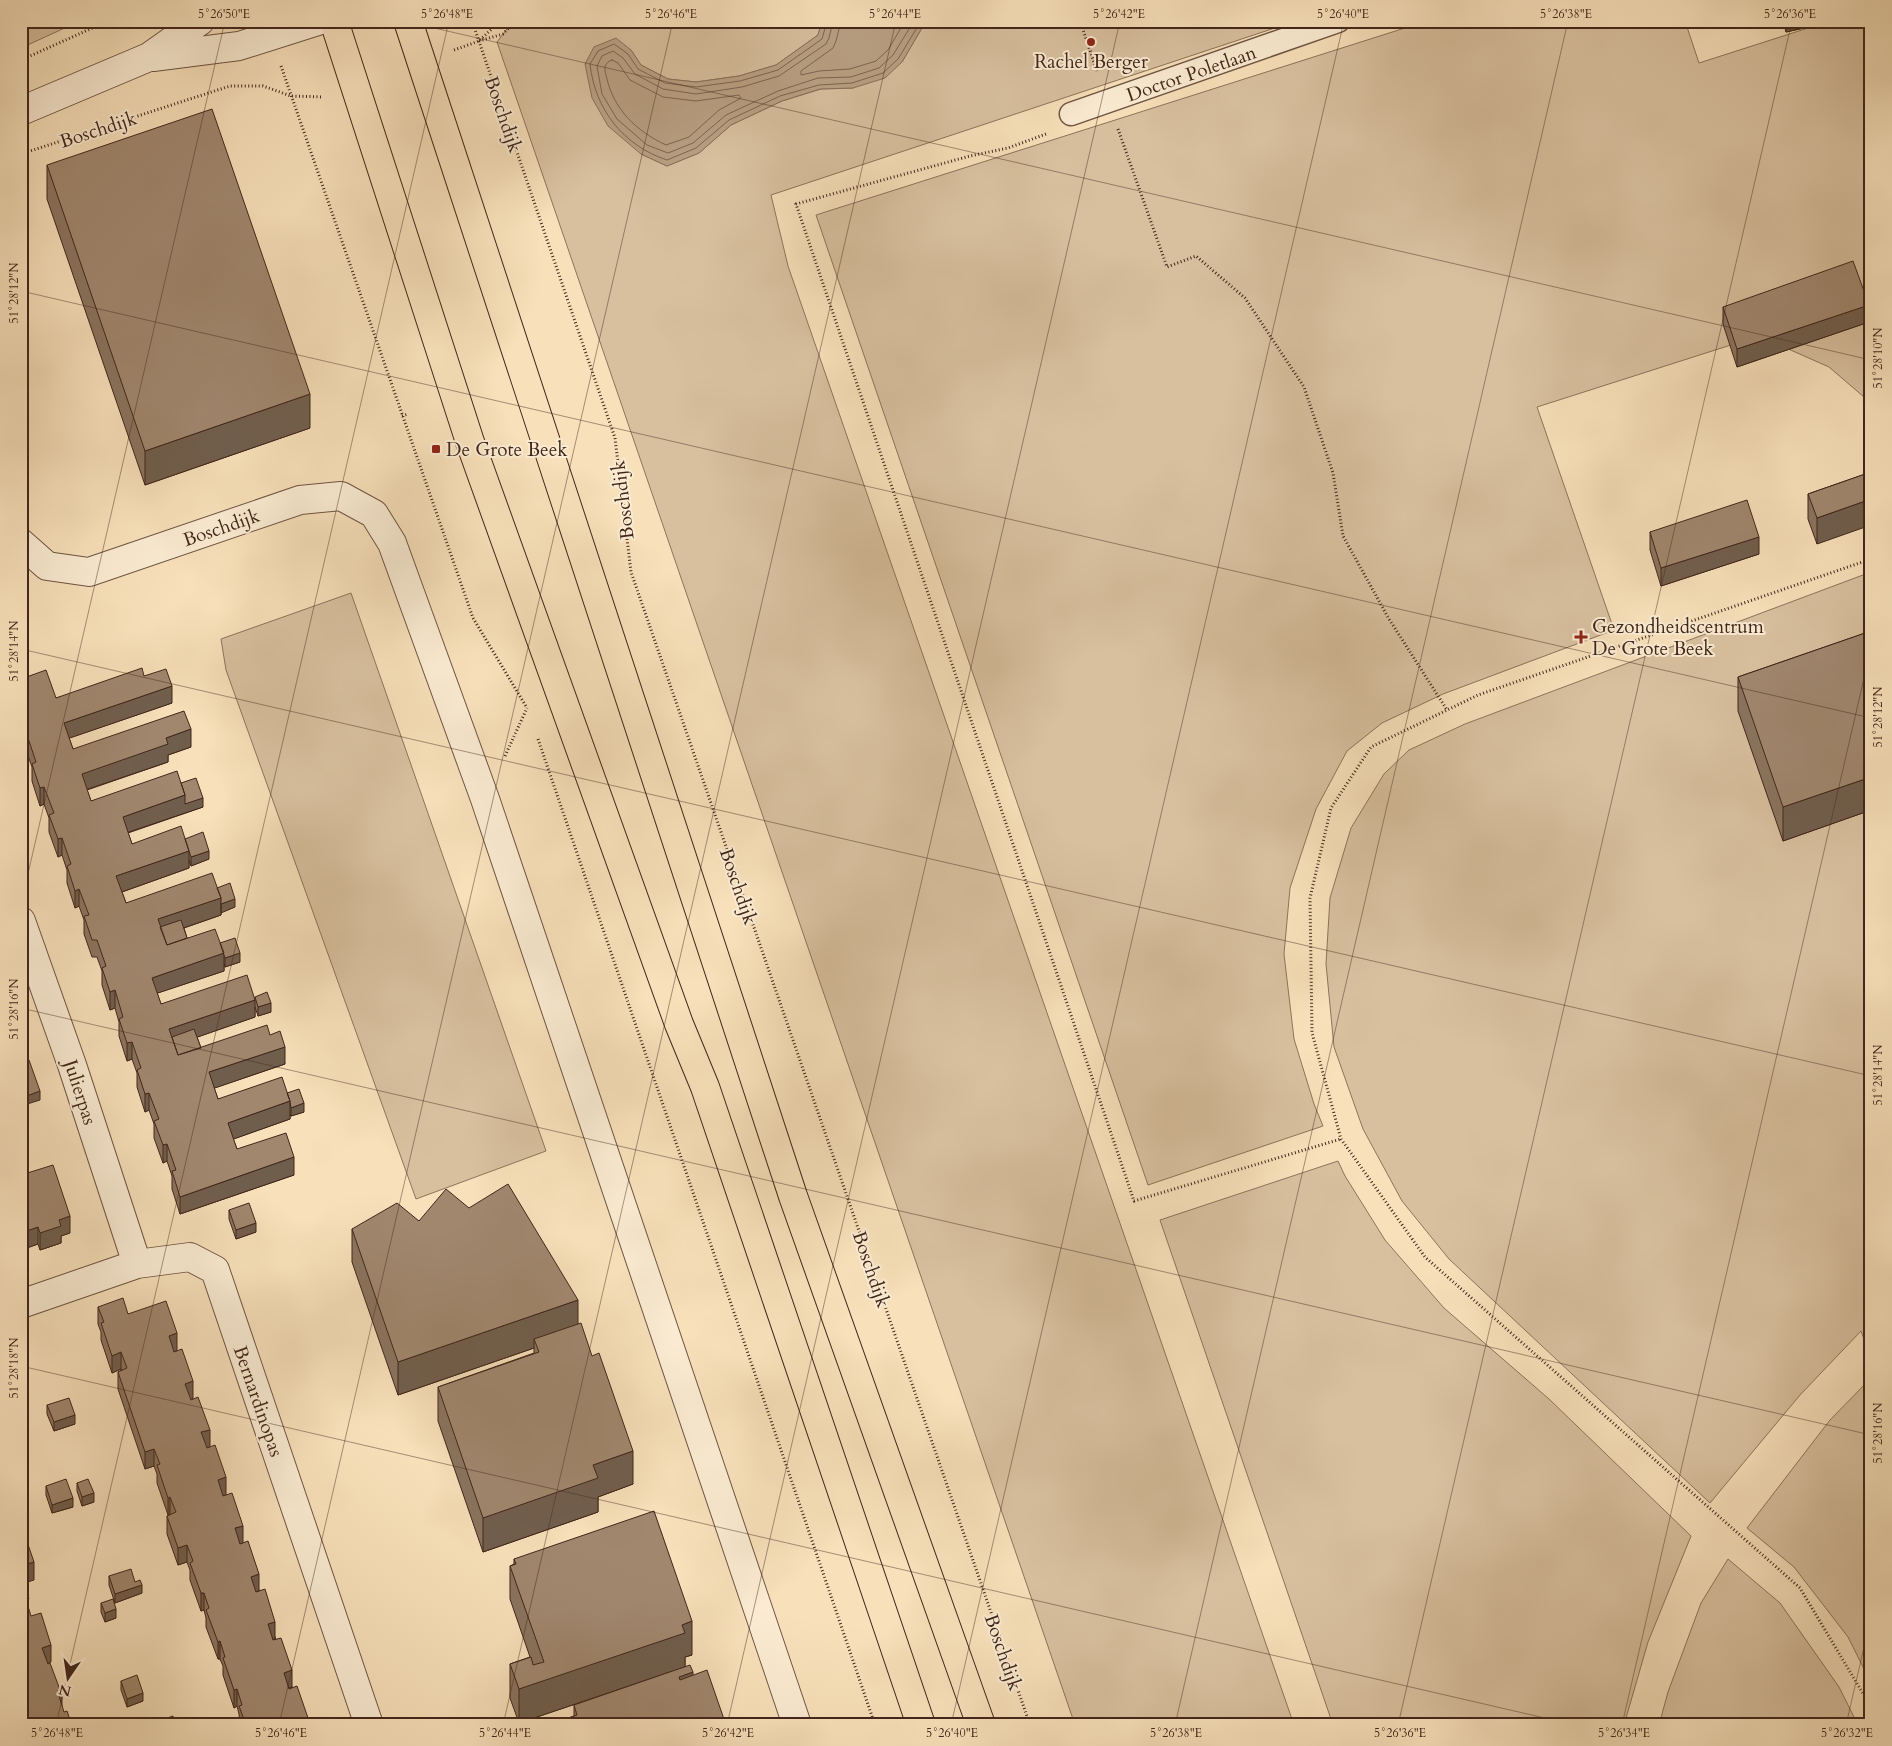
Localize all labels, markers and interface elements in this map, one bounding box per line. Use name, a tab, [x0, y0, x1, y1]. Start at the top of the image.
text: 5°26'50"E	[198, 6, 250, 22]
text: 5°26'48"E	[421, 6, 473, 22]
text: 5°26'46"E	[645, 6, 697, 22]
text: 5°26'44"E	[869, 6, 921, 22]
text: 5°26'42"E	[1093, 6, 1145, 22]
text: 5°26'40"E	[1317, 6, 1369, 22]
text: 5°26'38"E	[1540, 6, 1592, 22]
text: 5°26'36"E	[1764, 6, 1816, 22]
marker: Rachel Berger	[1085, 36, 1097, 48]
street label: Doctor Poletlaan	[1123, 39, 1260, 108]
place label: Rachel Berger	[1034, 49, 1148, 75]
street label: Boschdijk	[478, 72, 529, 157]
street label: Boschdijk	[56, 105, 141, 155]
text: 51°28'12"N	[6, 262, 22, 323]
text: 51°28'10"N	[1870, 327, 1886, 388]
place label: De Grote Beek	[446, 437, 568, 463]
marker: De Grote Beek	[430, 443, 442, 455]
street label: Boschdijk	[605, 458, 641, 541]
street label: Boschdijk	[179, 502, 264, 553]
place label: Gezondheidscentrum De Grote Beek	[1592, 614, 1765, 662]
text: 51°28'14"N	[6, 620, 22, 681]
marker: Gezondheidscentrum De Grote Beek	[1574, 630, 1588, 644]
text: 51°28'12"N	[1870, 686, 1886, 747]
street label: Boschdijk	[713, 844, 764, 929]
text: 51°28'16"N	[6, 978, 22, 1039]
text: 51°28'14"N	[1870, 1044, 1886, 1105]
street label: Julierpas	[56, 1053, 103, 1128]
street label: Boschdijk	[846, 1227, 897, 1312]
text: 51°28'18"N	[6, 1337, 22, 1398]
street label: Bernardinopas	[227, 1342, 289, 1460]
text: 51°28'16"N	[1870, 1402, 1886, 1463]
street label: Boschdijk	[978, 1610, 1029, 1695]
north arrow	[42, 1654, 92, 1704]
text: N	[57, 1680, 73, 1701]
text: 5°26'48"E	[31, 1725, 83, 1741]
text: 5°26'46"E	[255, 1725, 307, 1741]
text: 5°26'44"E	[479, 1725, 531, 1741]
text: 5°26'42"E	[702, 1725, 754, 1741]
text: 5°26'40"E	[926, 1725, 978, 1741]
text: 5°26'38"E	[1150, 1725, 1202, 1741]
text: 5°26'36"E	[1374, 1725, 1426, 1741]
text: 5°26'34"E	[1598, 1725, 1650, 1741]
text: 5°26'32"E	[1821, 1725, 1873, 1741]

